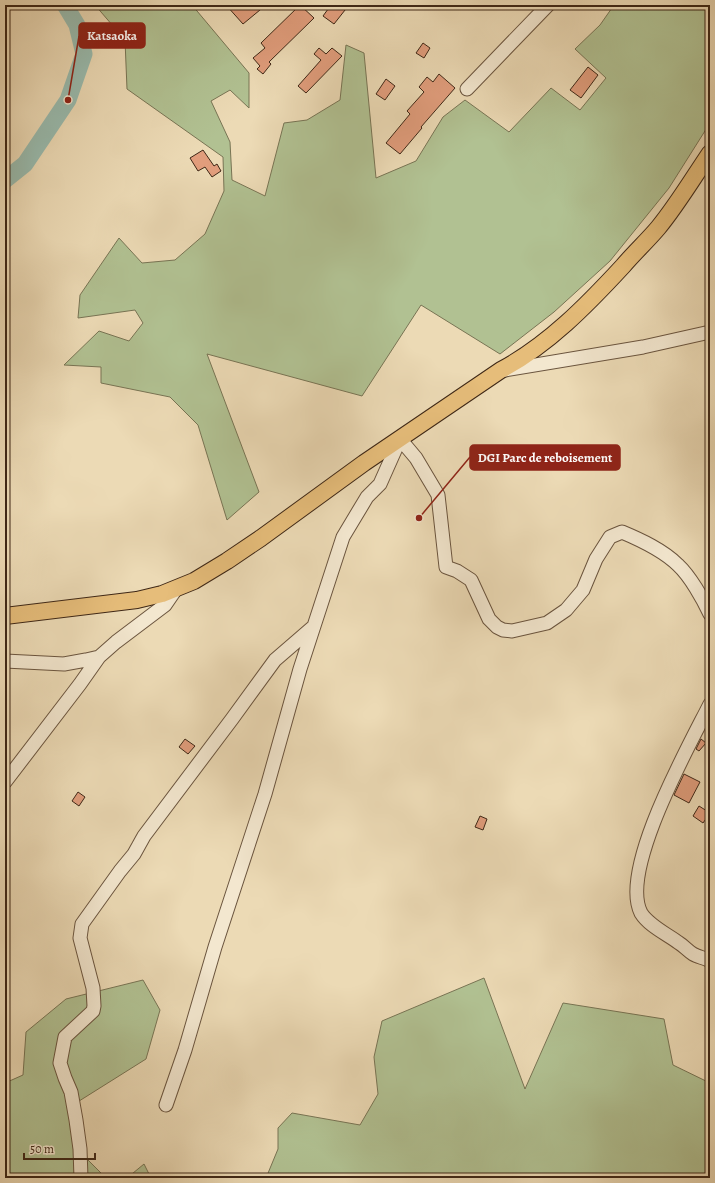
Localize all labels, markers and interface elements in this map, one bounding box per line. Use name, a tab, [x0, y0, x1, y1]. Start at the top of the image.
callout: Katsaoka	[79, 23, 145, 48]
text: Katsaoka	[87, 27, 138, 44]
callout: DGI Parc de reboisement	[470, 445, 620, 470]
text: DGI Parc de reboisement	[478, 449, 613, 466]
scale bar	[24, 1135, 95, 1161]
text: 50 m	[30, 1141, 54, 1157]

